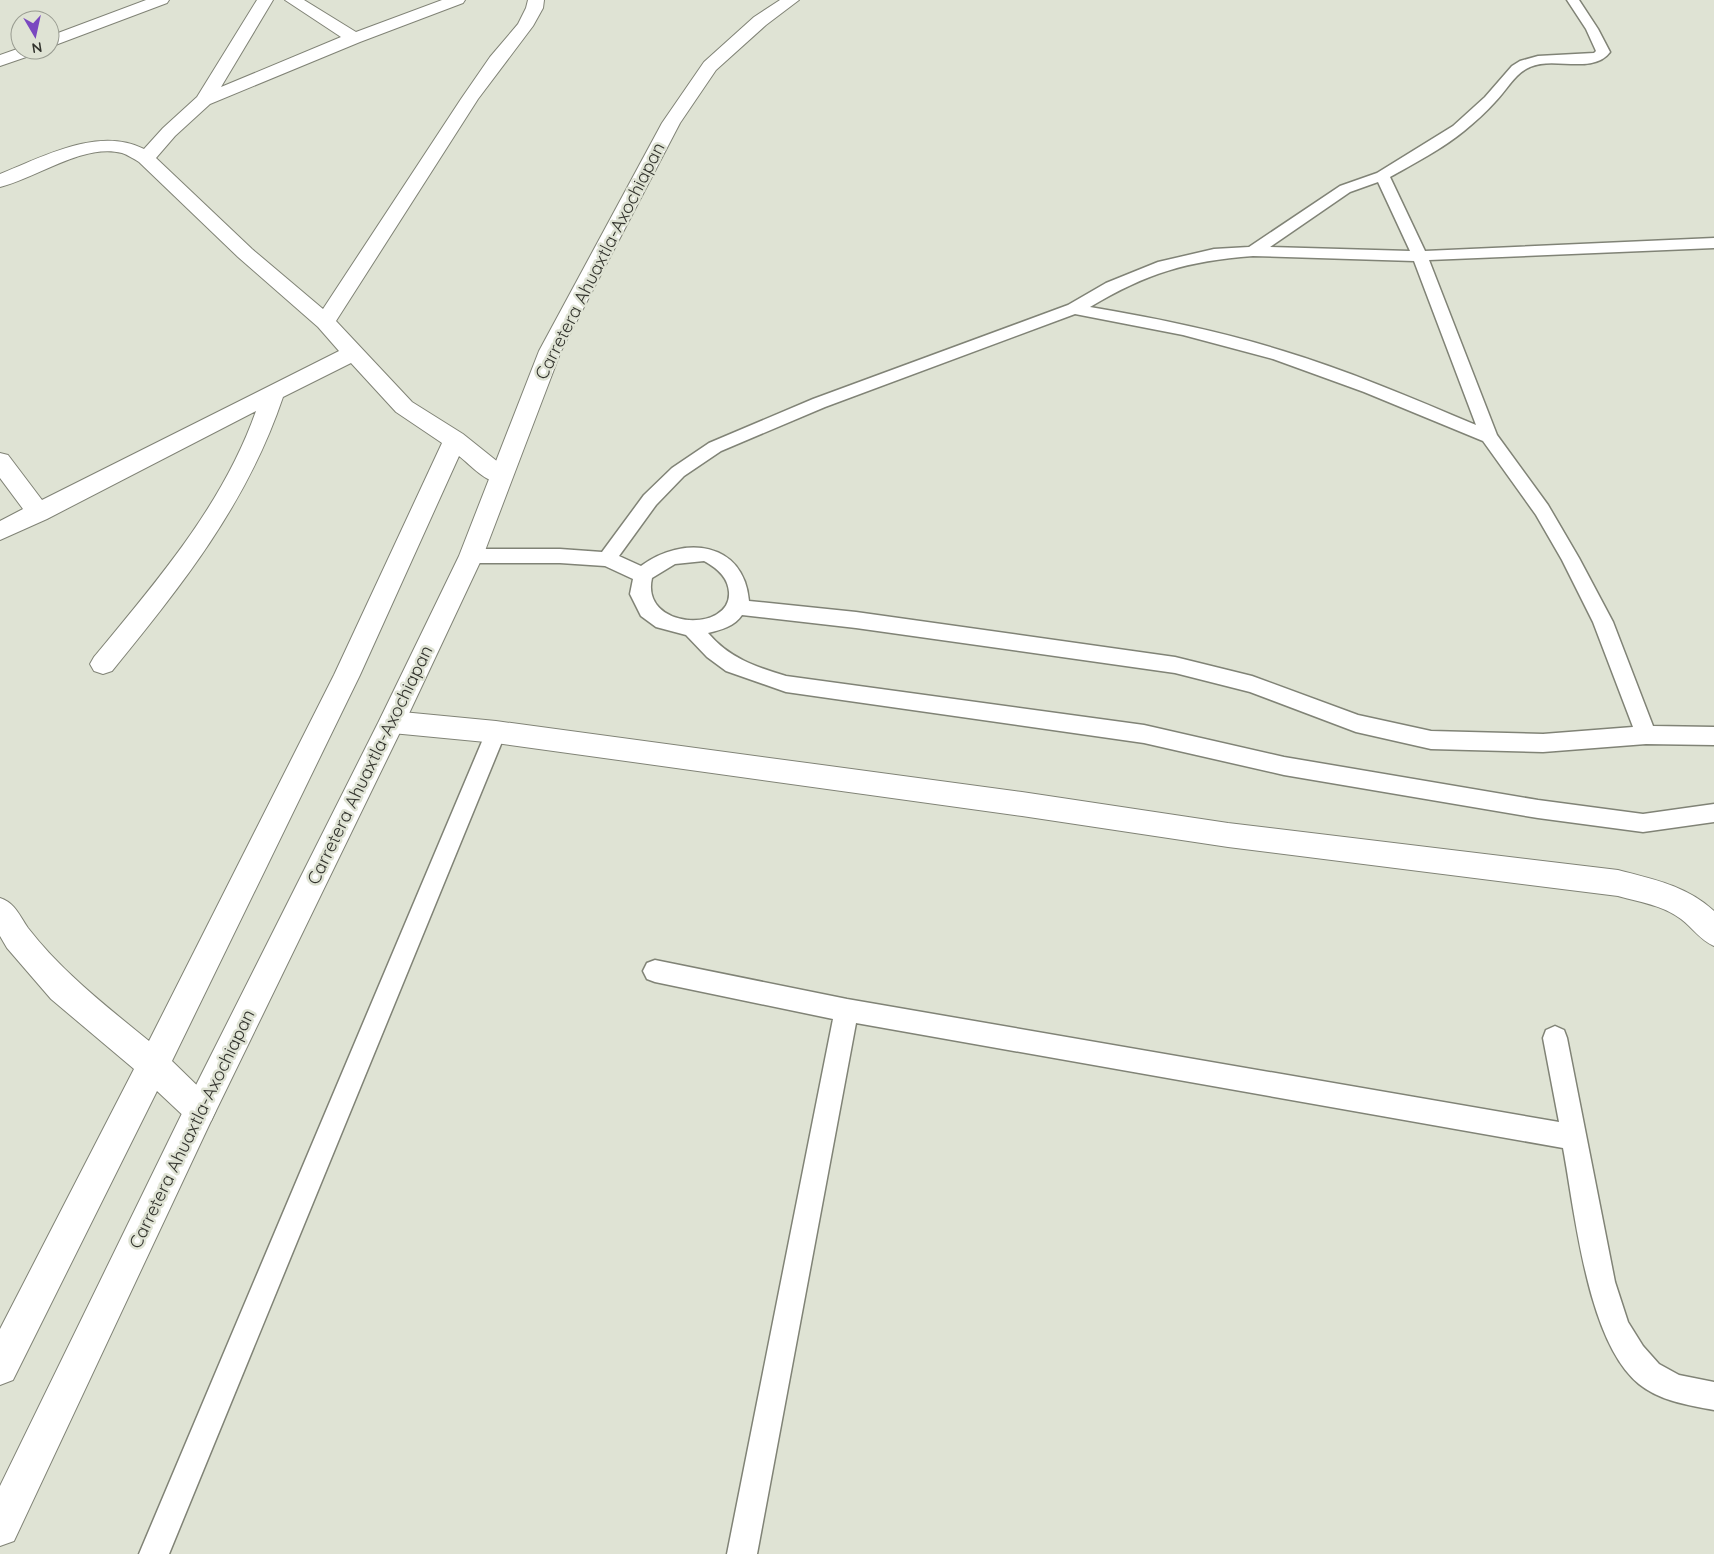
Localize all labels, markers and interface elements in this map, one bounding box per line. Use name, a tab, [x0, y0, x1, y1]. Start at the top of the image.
north arrow	[10, 10, 60, 60]
text: N	[31, 38, 44, 58]
street label: Carretera Ahuaxtla-Axochiapan	[530, 138, 670, 383]
street label: Carretera Ahuaxtla-Axochiapan	[301, 641, 438, 888]
street label: Carretera Ahuaxtla-Axochiapan	[123, 1005, 260, 1252]

